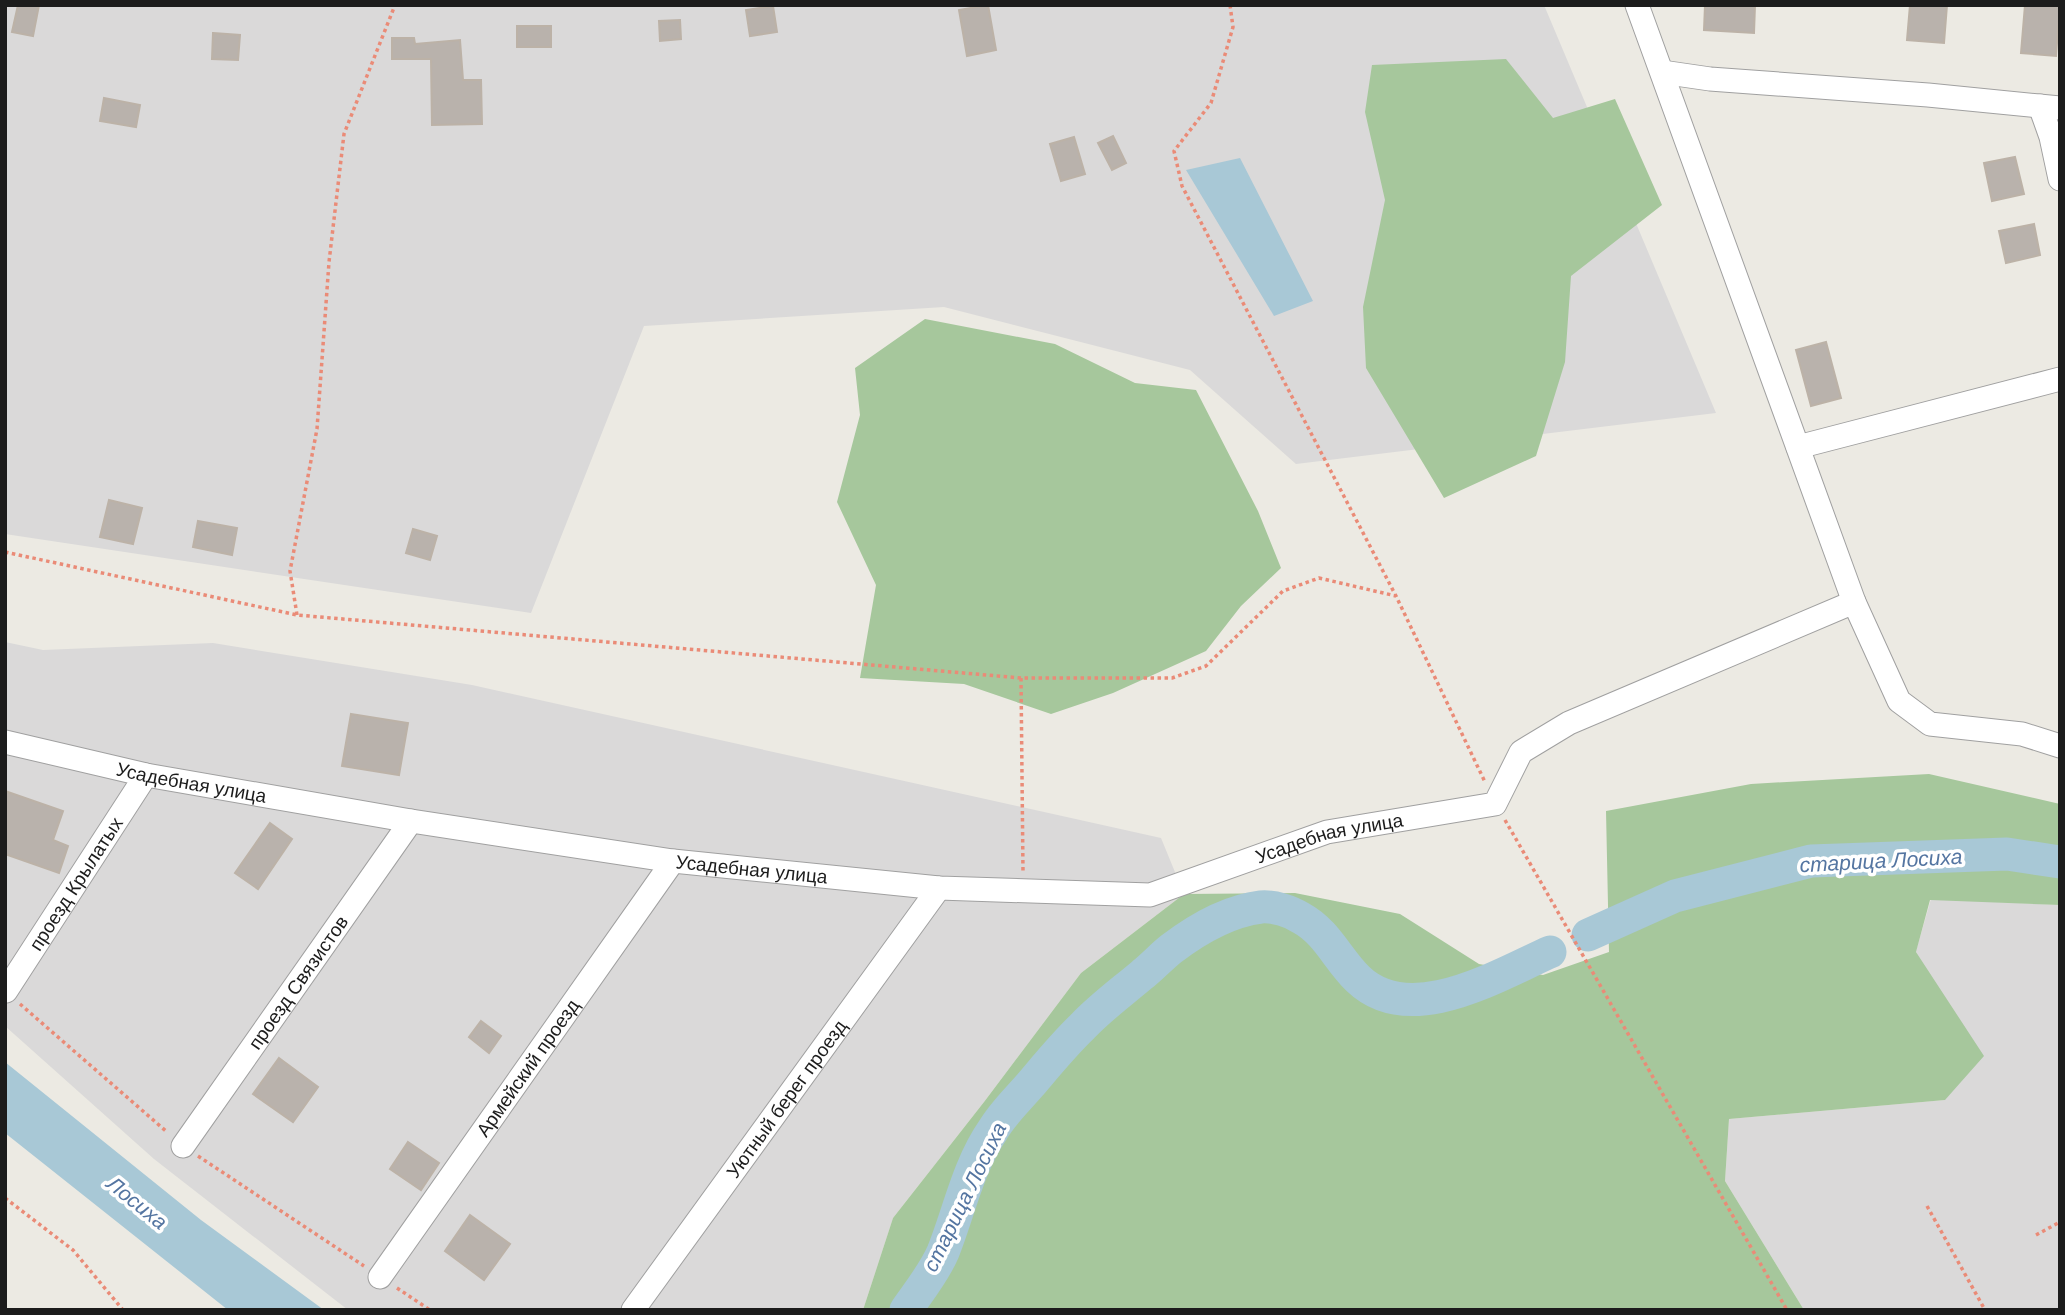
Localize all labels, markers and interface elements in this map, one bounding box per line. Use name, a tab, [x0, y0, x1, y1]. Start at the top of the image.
street label: Усадебная улица	[114, 758, 269, 807]
street label: Усадебная улица	[1253, 809, 1405, 868]
street label: проезд Крылатых	[25, 813, 127, 954]
water label: старица Лосиха	[1799, 845, 1963, 876]
street label: Усадебная улица	[675, 851, 829, 888]
street label: проезд Связистов	[244, 912, 352, 1053]
street label: Армейский проезд	[472, 995, 583, 1141]
street label: Уютный берег проезд	[723, 1016, 851, 1182]
water label: старица Лосиха	[919, 1119, 1011, 1275]
water label: Лосиха	[101, 1170, 172, 1234]

